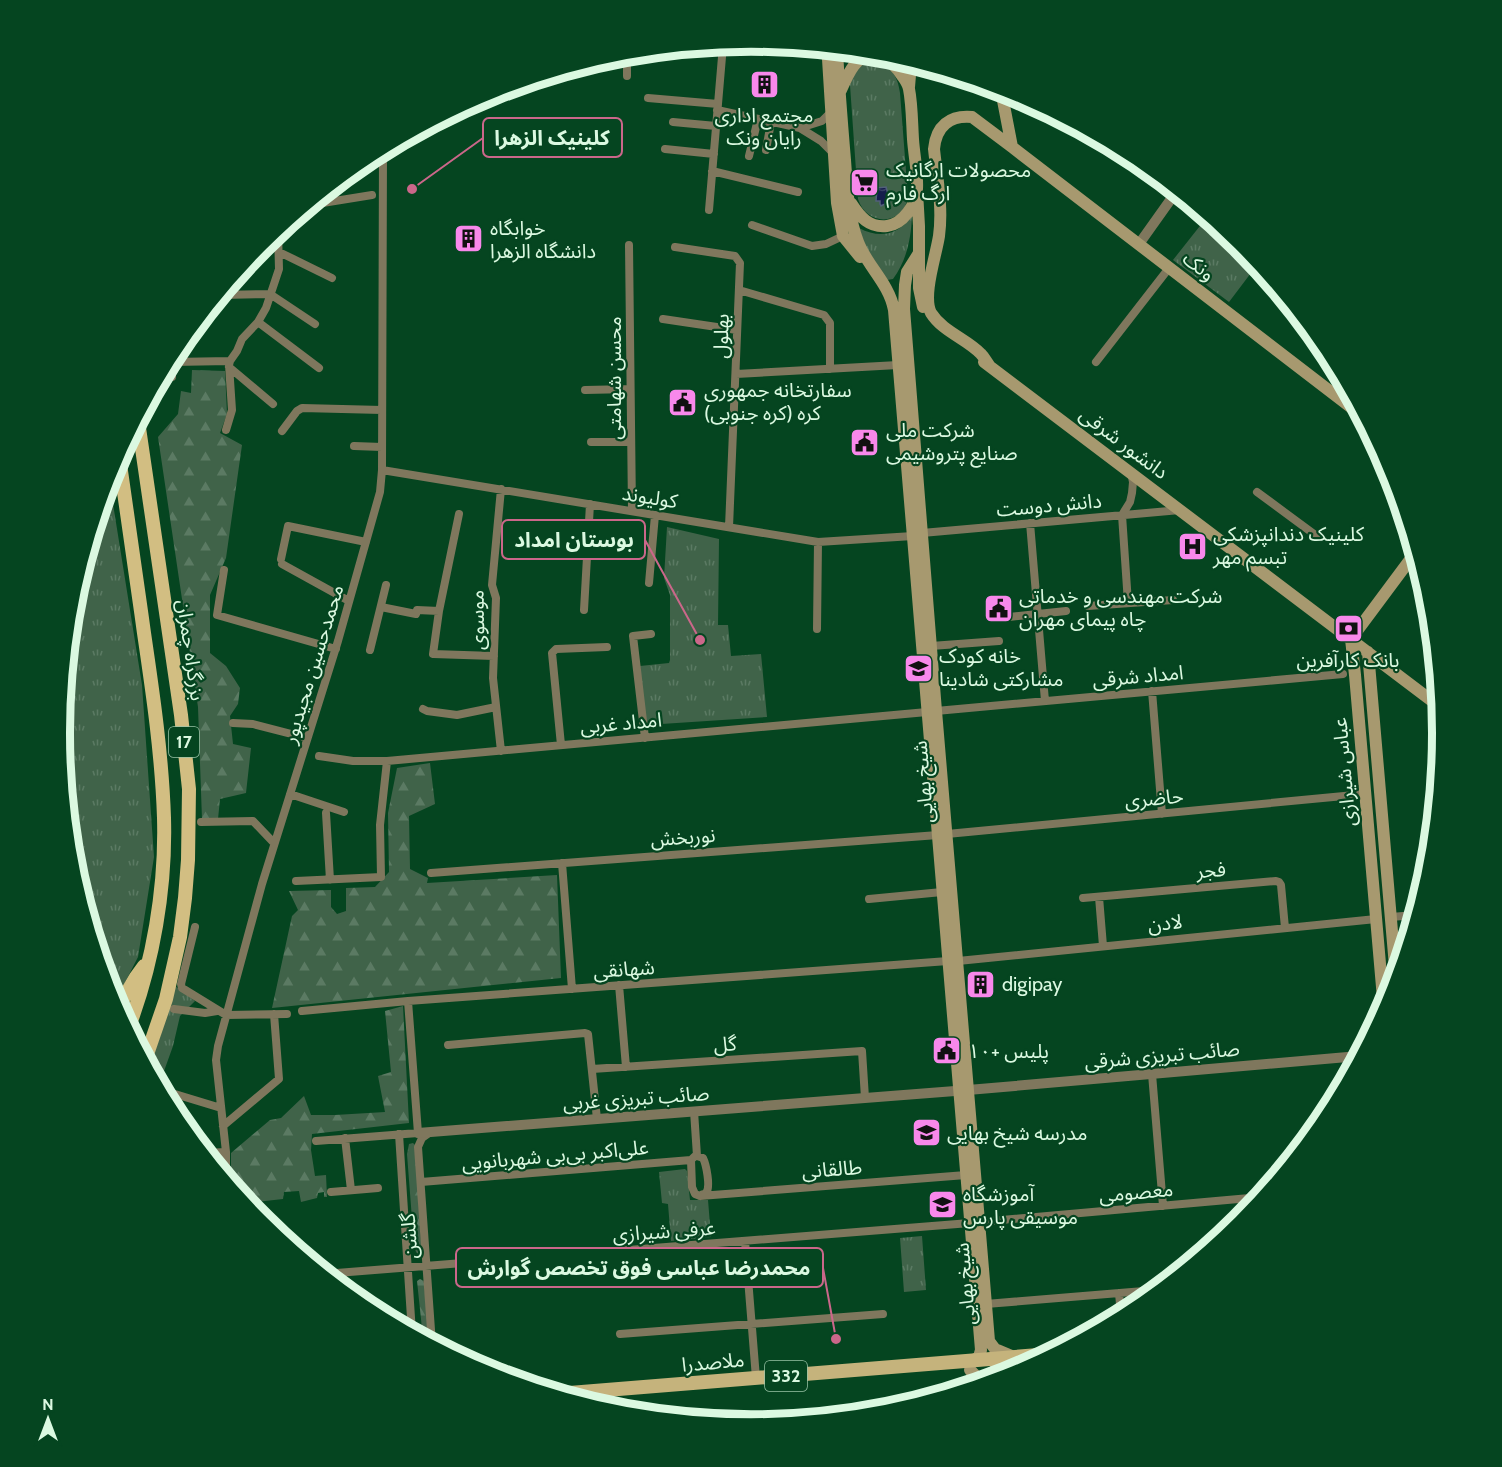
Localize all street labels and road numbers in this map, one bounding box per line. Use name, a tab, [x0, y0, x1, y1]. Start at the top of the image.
street label: ونک	[1178, 246, 1220, 286]
street label: بهلول	[708, 313, 734, 359]
street label: محسن شهامتی	[602, 316, 626, 440]
street label: دانشور شرقی	[1075, 402, 1173, 484]
street label: کولیوند	[621, 481, 680, 513]
street label: دانش دوست	[995, 488, 1103, 522]
street label: محمدحسین مجیدپور	[277, 582, 350, 748]
street label: موسوی	[464, 590, 490, 650]
street label: بزرگراه چمران	[171, 598, 210, 702]
street label: امداد شرقی	[1091, 660, 1185, 692]
street label: امداد غربی	[579, 707, 663, 739]
street label: عباس شیرازی	[1327, 717, 1361, 827]
road number: 17	[169, 727, 199, 757]
street label: شیخ بهایی	[907, 740, 942, 824]
street label: حاضری	[1124, 783, 1184, 813]
street label: نوربخش	[650, 823, 716, 851]
street label: فجر	[1194, 857, 1227, 883]
street label: لادن	[1146, 909, 1184, 937]
street label: شهانقی	[592, 955, 656, 983]
street label: گل	[713, 1031, 738, 1057]
street label: صائب تبریزی شرقی	[1083, 1036, 1241, 1074]
street label: صائب تبریزی غربی	[562, 1081, 710, 1115]
street label: علی‌اکبر بی‌بی شهربانویی	[460, 1135, 650, 1175]
street label: طالقانی	[801, 1155, 863, 1183]
street label: معصومی	[1098, 1177, 1174, 1207]
street label: گلشن	[395, 1212, 423, 1260]
street label: عرفی شیرازی	[612, 1215, 716, 1247]
street label: شیخ بهایی	[949, 1242, 984, 1326]
street label: ملاصدرا	[681, 1347, 745, 1377]
road number: 332	[765, 1361, 807, 1391]

